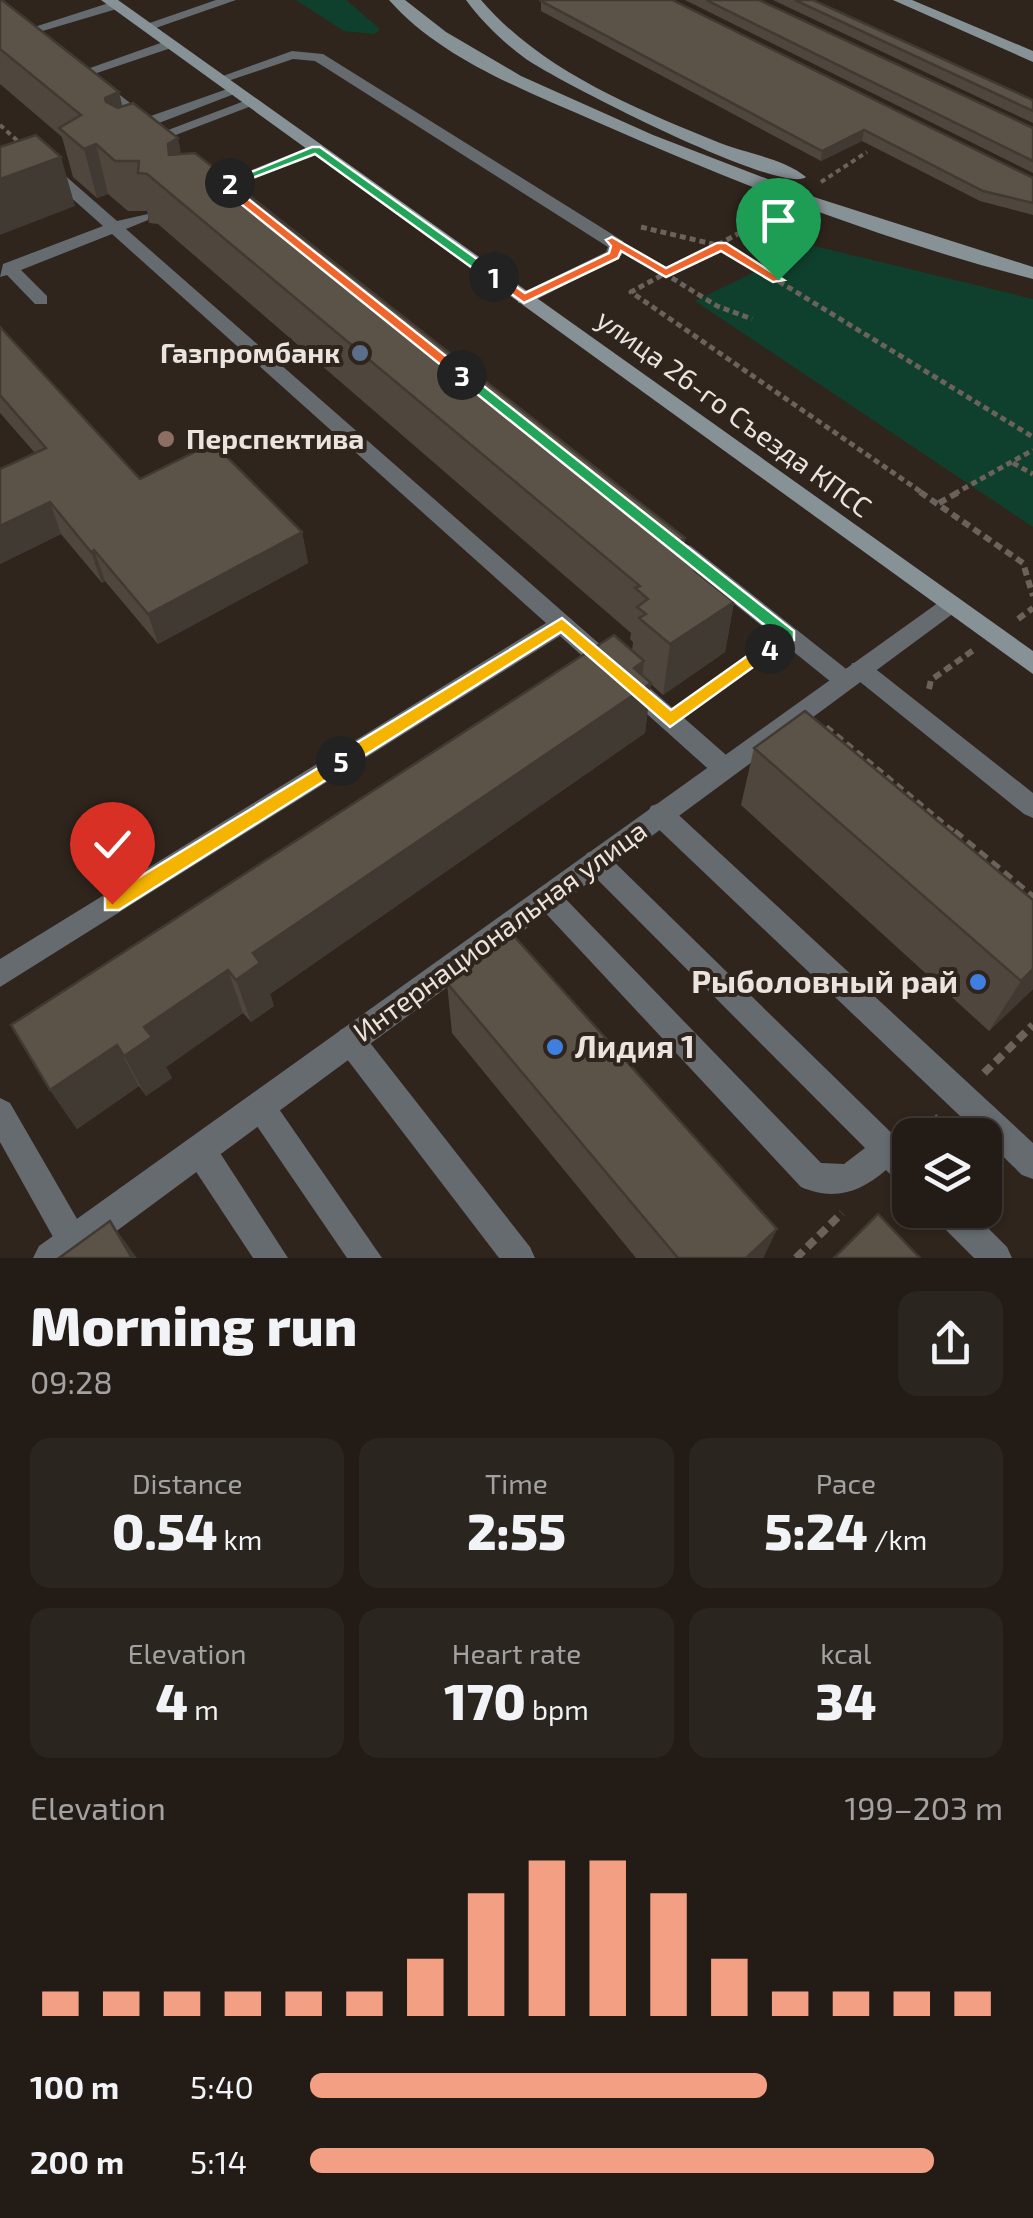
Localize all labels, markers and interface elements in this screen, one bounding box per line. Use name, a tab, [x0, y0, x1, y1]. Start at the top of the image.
pin: 2	[205, 158, 255, 208]
text: 2	[222, 166, 238, 200]
pin	[736, 178, 821, 281]
icon: arrive	[751, 193, 806, 248]
pin: 1	[469, 252, 519, 302]
text: 1	[488, 260, 500, 294]
street label: улица 26-го Съезда КПСС	[591, 301, 879, 523]
place label: Газпромбанк	[160, 335, 340, 369]
marker: Газпромбанк	[349, 342, 371, 364]
pin: 3	[437, 350, 487, 400]
text: 3	[454, 358, 470, 392]
place label: Перспектива	[186, 421, 364, 455]
marker: Перспектива	[155, 428, 177, 450]
pin: 4	[745, 624, 795, 674]
text: 4	[761, 632, 779, 666]
pin: 5	[316, 736, 366, 786]
text: 5	[333, 744, 349, 778]
pin	[70, 802, 155, 905]
street label: Интернациональная улица	[346, 812, 653, 1048]
icon: check	[85, 817, 140, 872]
place label: Рыболовный рай	[691, 961, 958, 999]
marker: Рыболовный рай	[967, 971, 989, 993]
place label: Лидия 1	[575, 1026, 695, 1064]
marker: Лидия 1	[544, 1036, 566, 1058]
map controls	[892, 1118, 1002, 1228]
button: layers	[892, 1118, 1002, 1228]
text: Morning run	[30, 1291, 358, 1357]
button: share	[898, 1291, 1003, 1396]
text: 09:28	[30, 1362, 113, 1400]
text: Distance	[132, 1466, 242, 1500]
text: Time	[485, 1466, 548, 1500]
text: Pace	[816, 1466, 876, 1500]
text: 0.54	[112, 1500, 217, 1560]
text: 2:55	[467, 1500, 566, 1560]
text: 5:24	[764, 1500, 868, 1560]
text: km	[217, 1522, 262, 1556]
text: /km	[868, 1522, 927, 1556]
text: Elevation	[128, 1636, 247, 1670]
text: Heart rate	[452, 1636, 581, 1670]
text: kcal	[820, 1636, 871, 1670]
text: 4	[156, 1670, 188, 1730]
text: 170	[444, 1670, 526, 1730]
text: 34	[815, 1670, 876, 1730]
text: m	[188, 1692, 219, 1726]
text: bpm	[526, 1692, 589, 1726]
text: Elevation	[30, 1788, 166, 1826]
text: 199–203 m	[844, 1788, 1003, 1826]
text: 100 m	[30, 2067, 119, 2105]
text: 5:40	[190, 2067, 254, 2105]
text: 200 m	[30, 2142, 124, 2180]
text: 5:14	[190, 2142, 247, 2180]

